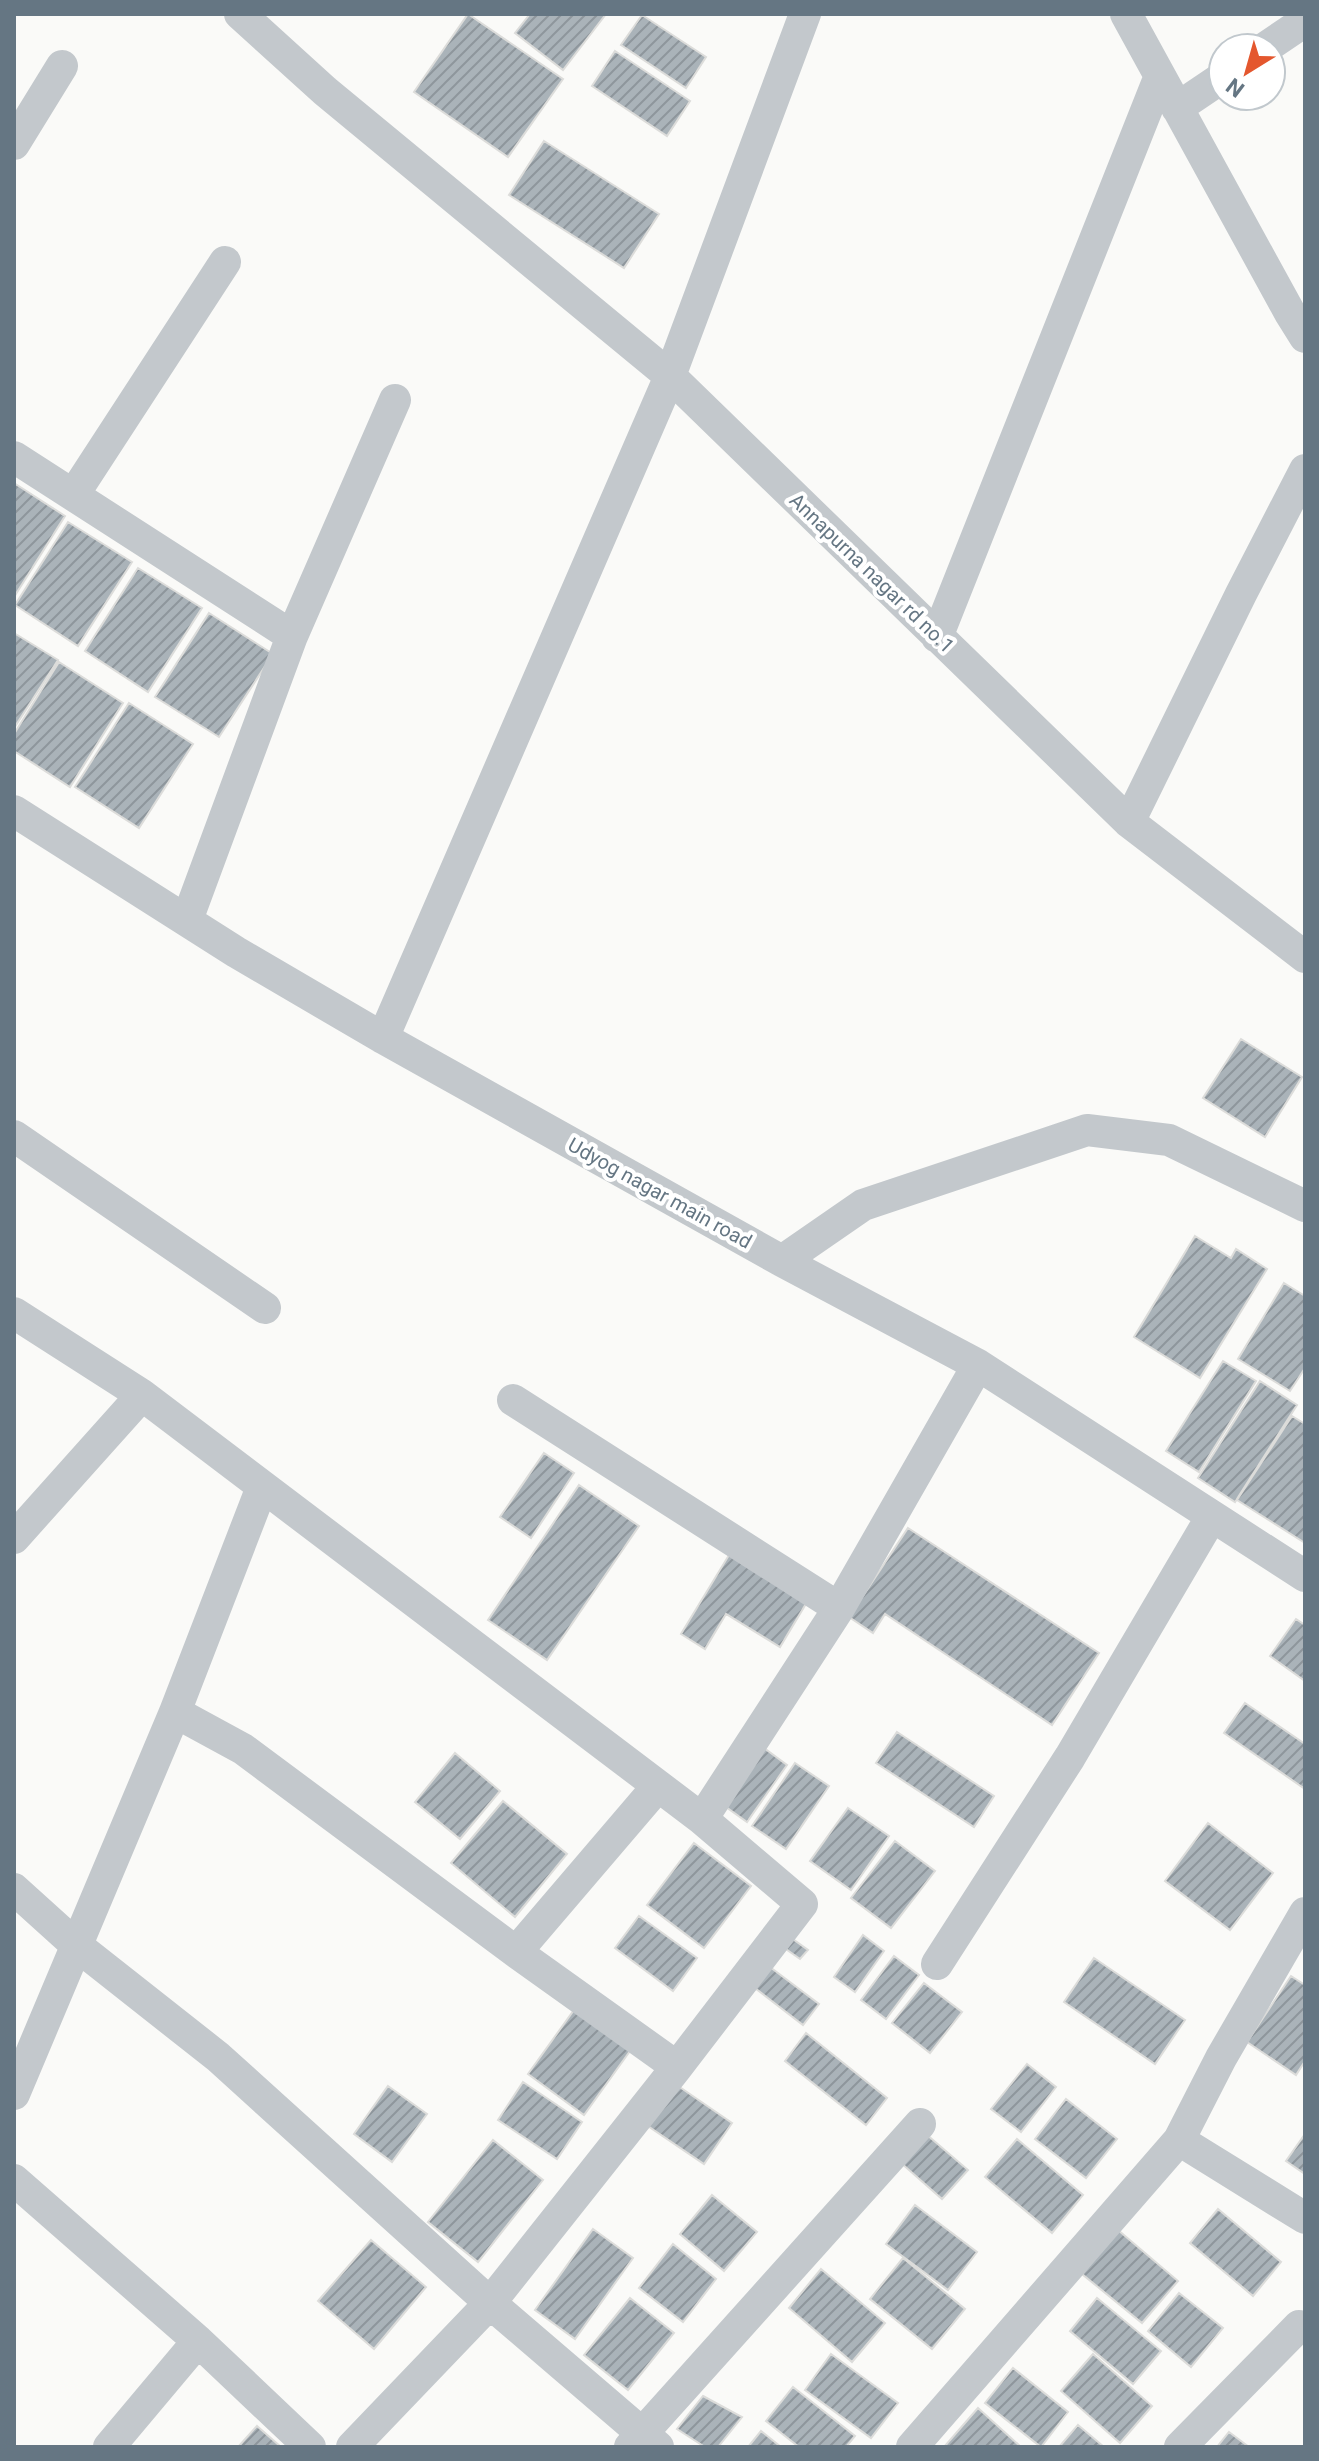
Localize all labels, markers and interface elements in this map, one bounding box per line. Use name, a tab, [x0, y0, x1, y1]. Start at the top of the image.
north arrow	[1207, 32, 1287, 112]
text: N	[1222, 73, 1249, 102]
street label: Annapurna nagar rd no.1	[785, 488, 959, 658]
street label: Udyog nagar main road	[564, 1132, 756, 1254]

